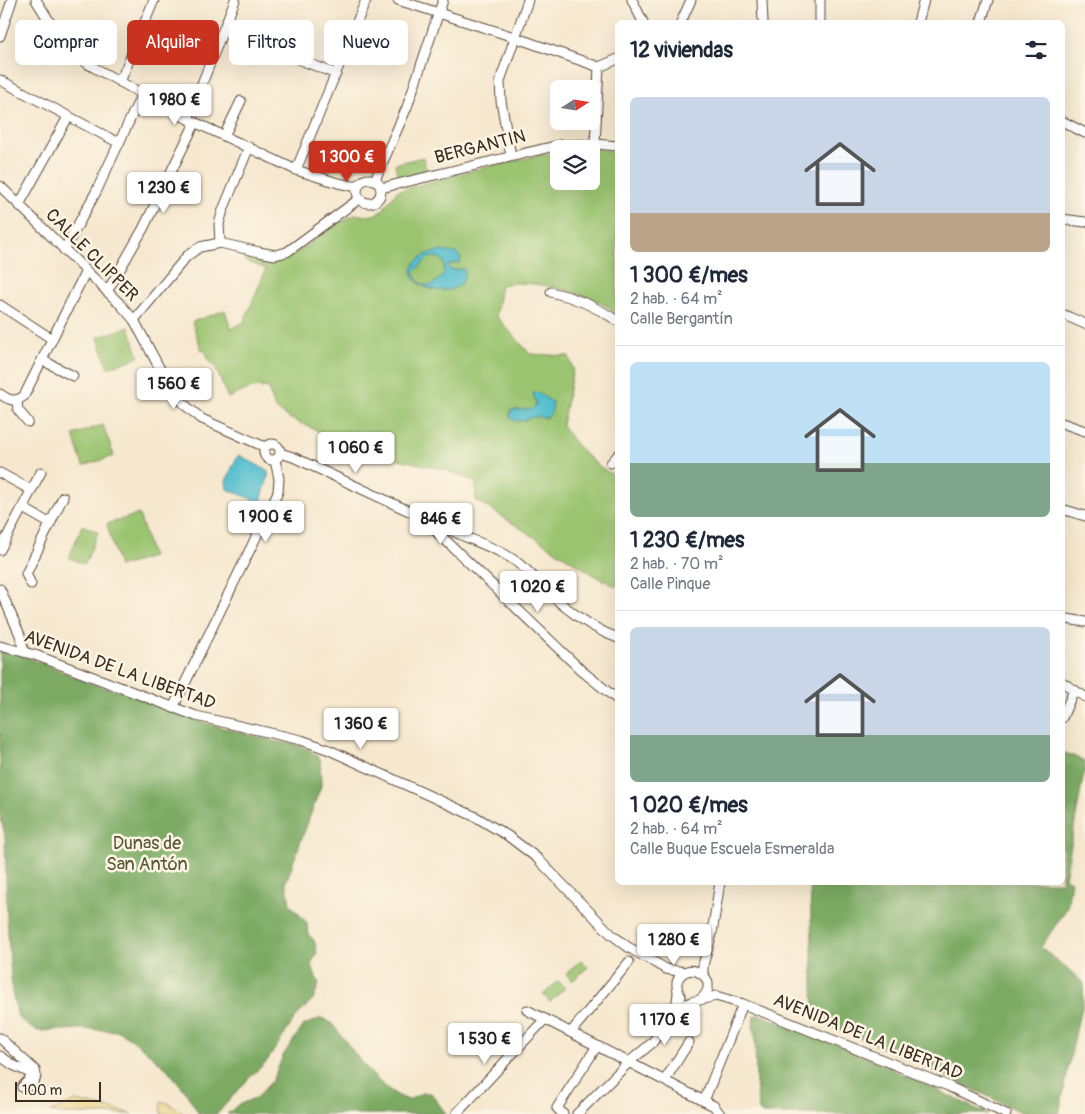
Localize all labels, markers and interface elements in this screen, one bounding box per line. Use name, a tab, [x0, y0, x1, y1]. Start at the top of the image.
chip: Comprar	[15, 20, 117, 65]
chip: Alquilar	[127, 20, 219, 65]
chip: Filtros	[229, 20, 314, 65]
chip: Nuevo	[324, 20, 408, 65]
icon: filters	[1022, 36, 1050, 64]
text: 12 viviendas	[630, 37, 733, 64]
north arrow	[550, 80, 600, 130]
map controls	[550, 80, 600, 190]
pin: 1 980 €	[129, 84, 221, 126]
text: 1 980 €	[150, 90, 201, 110]
street label: BERGANTIN	[432, 125, 528, 169]
icon: home	[795, 129, 885, 219]
pin: 1 300 €	[301, 140, 393, 183]
button: layers	[550, 140, 600, 190]
text: 1 300 €	[320, 147, 374, 167]
pin: 1 230 €	[118, 172, 210, 214]
text: 1 230 €	[138, 178, 190, 198]
street label: CALLE CLIPPER	[41, 204, 143, 306]
text: 1 300 €/mes	[630, 262, 748, 289]
text: 2 hab. · 64 m²	[630, 289, 723, 309]
text: Calle Bergantín	[630, 309, 733, 329]
pin: 1 560 €	[128, 368, 220, 410]
text: 1 560 €	[148, 374, 200, 394]
icon: home	[795, 395, 885, 485]
pin: 1 060 €	[310, 432, 402, 474]
text: 1 060 €	[329, 438, 383, 458]
pin: 1 900 €	[220, 500, 312, 543]
pin: 846 €	[406, 502, 476, 545]
text: 1 900 €	[239, 507, 293, 527]
text: 846 €	[421, 509, 461, 529]
text: 1 230 €/mes	[630, 527, 744, 554]
text: 2 hab. · 70 m²	[630, 554, 723, 574]
pin: 1 020 €	[492, 570, 584, 613]
text: Calle Pinque	[630, 574, 710, 594]
text: 1 020 €	[511, 577, 565, 597]
street label: AVENIDA DE LA LIBERTAD	[21, 625, 219, 715]
icon: home	[795, 660, 885, 750]
pin: 1 360 €	[315, 708, 407, 750]
text: 1 360 €	[335, 714, 387, 734]
text: 1 020 €/mes	[630, 792, 748, 819]
text: 2 hab. · 64 m²	[630, 819, 723, 839]
park label: Dunas de San Antón	[106, 832, 188, 876]
text: Calle Buque Escuela Esmeralda	[630, 839, 834, 859]
pin: 1 280 €	[628, 924, 720, 966]
text: 1 280 €	[648, 930, 700, 950]
street label: AVENIDA DE LA LIBERTAD	[770, 989, 966, 1085]
pin: 1 170 €	[619, 1004, 711, 1046]
text: 1 170 €	[640, 1010, 690, 1030]
pin: 1 530 €	[439, 1022, 531, 1065]
text: 1 530 €	[459, 1029, 511, 1049]
scale bar	[15, 1079, 101, 1102]
text: 100 m	[22, 1082, 62, 1099]

